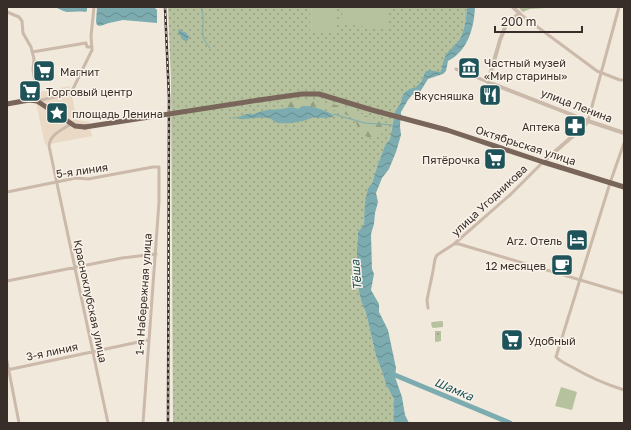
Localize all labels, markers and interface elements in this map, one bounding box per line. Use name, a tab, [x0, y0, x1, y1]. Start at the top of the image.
scale bar	[495, 8, 582, 34]
text: 200 m	[501, 14, 536, 29]
museum icon: Частный музей «Мир старины»	[456, 55, 482, 81]
place label: Частный музей «Мир старины»	[484, 56, 567, 82]
supermarket icon: Магнит	[31, 58, 57, 84]
place label: Магнит	[60, 65, 100, 78]
supermarket icon: Торговый центр	[17, 78, 43, 104]
restaurant icon: Вкусняшка	[477, 82, 503, 108]
place label: Торговый центр	[46, 85, 133, 98]
street label: улица Ленина	[539, 85, 615, 125]
place label: Вкусняшка	[414, 89, 474, 102]
place icon: площадь Ленина	[44, 100, 70, 126]
place label: площадь Ленина	[72, 107, 163, 120]
pharmacy icon: Аптека	[562, 113, 588, 139]
place label: Аптека	[522, 120, 560, 133]
street label: Октябрьская улица	[474, 123, 578, 167]
supermarket icon: Пятёрочка	[482, 146, 508, 172]
place label: Пятёрочка	[422, 153, 480, 166]
street label: 5-я линия	[55, 160, 109, 180]
street label: улица Угодникова	[449, 162, 529, 238]
hotel icon: Arz. Отель	[564, 227, 590, 253]
street label: 1-я Набережная улица	[132, 233, 154, 355]
place label: Arz. Отель	[506, 234, 562, 247]
street label: Красноклубская улица	[72, 238, 110, 364]
cafe icon: 12 месяцев	[549, 252, 575, 278]
water label: Тёша	[347, 258, 365, 291]
place label: 12 месяцев	[486, 259, 546, 272]
supermarket icon: Удобный	[499, 327, 525, 353]
place label: Удобный	[528, 334, 576, 347]
street label: 3-я линия	[25, 339, 79, 363]
water label: Шамка	[432, 374, 477, 404]

